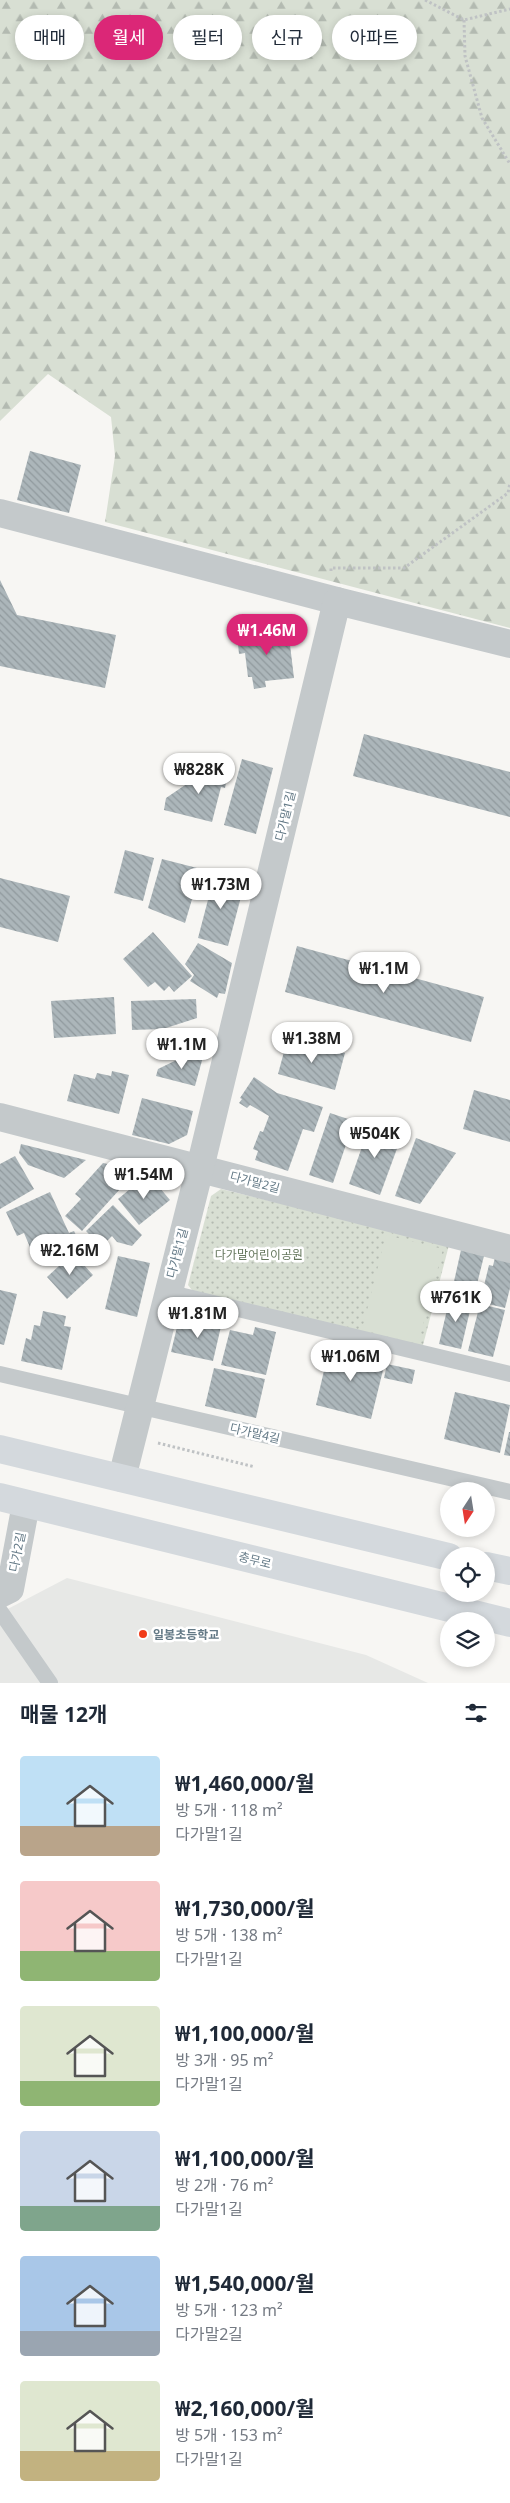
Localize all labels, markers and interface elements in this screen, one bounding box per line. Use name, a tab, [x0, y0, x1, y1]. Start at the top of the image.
chip: 매매	[15, 15, 84, 60]
chip: 월세	[94, 15, 163, 60]
chip: 필터	[173, 15, 242, 60]
chip: 신규	[252, 15, 322, 60]
chip: 아파트	[332, 15, 417, 60]
pin: ₩1.46M	[226, 614, 308, 656]
text: ₩1.46M	[238, 619, 296, 641]
pin: ₩828K	[164, 752, 234, 795]
text: ₩828K	[174, 758, 224, 780]
street label: 다가말1길	[271, 789, 299, 843]
pin: ₩1.73M	[180, 868, 262, 910]
text: ₩1.73M	[192, 873, 250, 895]
pin: ₩1.1M	[349, 952, 419, 994]
text: ₩1.1M	[359, 957, 409, 979]
pin: ₩1.38M	[271, 1022, 353, 1064]
text: ₩1.38M	[283, 1027, 341, 1049]
pin: ₩1.1M	[147, 1028, 217, 1070]
text: ₩1.1M	[157, 1033, 207, 1055]
pin: ₩504K	[340, 1116, 410, 1159]
text: ₩504K	[350, 1122, 400, 1144]
pin: ₩1.54M	[103, 1158, 185, 1200]
text: ₩1.54M	[115, 1163, 173, 1185]
street label: 다가말2길	[228, 1167, 282, 1197]
street label: 다가말1길	[162, 1226, 192, 1280]
pin: ₩2.16M	[29, 1234, 111, 1276]
text: ₩2.16M	[41, 1239, 99, 1261]
park label: 다가말어린이공원	[215, 1246, 303, 1263]
pin: ₩761K	[421, 1280, 491, 1323]
text: ₩761K	[431, 1286, 481, 1308]
pin: ₩1.81M	[157, 1296, 239, 1339]
text: ₩1.81M	[169, 1302, 227, 1324]
pin: ₩1.06M	[310, 1340, 392, 1382]
text: ₩1.06M	[322, 1345, 380, 1367]
street label: 다가말4길	[228, 1419, 282, 1447]
north arrow	[440, 1482, 495, 1538]
map controls	[440, 1482, 495, 1667]
street label: 다가2길	[5, 1531, 29, 1573]
button: locate	[440, 1547, 495, 1602]
street label: 충무로	[237, 1548, 273, 1572]
button: layers	[440, 1612, 495, 1667]
place label: 일봉초등학교	[153, 1626, 219, 1643]
marker: 일봉초등학교	[137, 1628, 149, 1640]
icon: filters	[462, 1699, 490, 1727]
text: 매물 12개	[20, 1700, 107, 1728]
text: ₩1,460,000/월	[175, 1769, 315, 1797]
icon: home	[60, 1776, 120, 1836]
text: 방 5개 · 118 m²	[175, 1799, 283, 1821]
text: 다가말1길	[175, 1823, 243, 1845]
text: ₩1,730,000/월	[175, 1894, 315, 1922]
icon: home	[60, 1901, 120, 1961]
text: 방 5개 · 138 m²	[175, 1924, 283, 1946]
text: 다가말1길	[175, 1948, 243, 1970]
text: ₩1,100,000/월	[175, 2019, 315, 2047]
icon: home	[60, 2026, 120, 2086]
text: 방 3개 · 95 m²	[175, 2049, 273, 2071]
text: 다가말1길	[175, 2073, 243, 2095]
text: ₩1,100,000/월	[175, 2144, 315, 2172]
icon: home	[60, 2151, 120, 2211]
text: 방 2개 · 76 m²	[175, 2174, 273, 2196]
text: 다가말1길	[175, 2198, 243, 2220]
text: ₩1,540,000/월	[175, 2269, 315, 2297]
icon: home	[60, 2276, 120, 2336]
text: 방 5개 · 123 m²	[175, 2299, 283, 2321]
text: 다가말2길	[175, 2323, 243, 2345]
text: ₩2,160,000/월	[175, 2394, 315, 2422]
icon: home	[60, 2401, 120, 2461]
text: 방 5개 · 153 m²	[175, 2424, 283, 2446]
text: 다가말1길	[175, 2448, 243, 2470]

